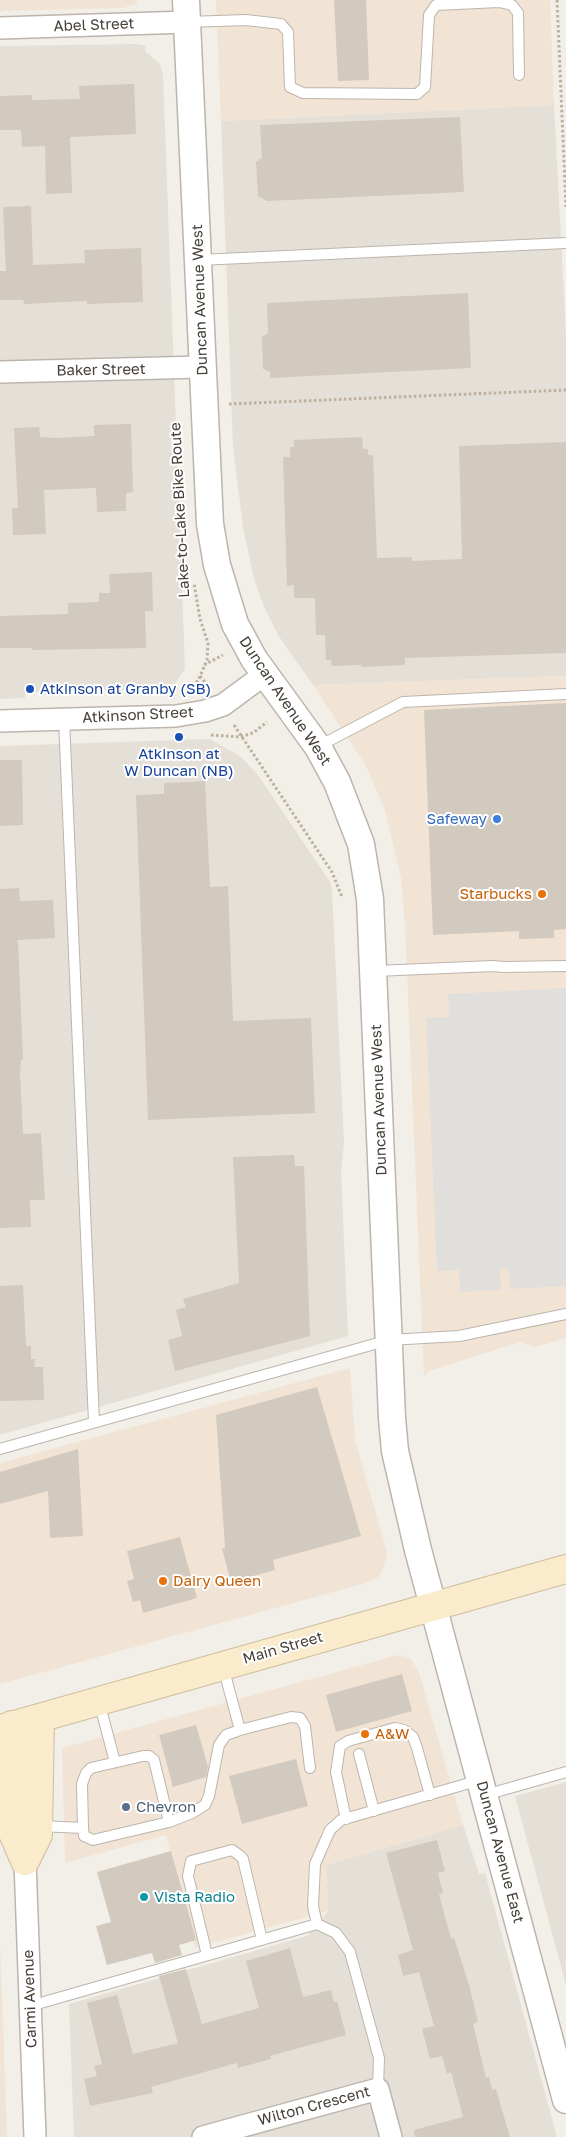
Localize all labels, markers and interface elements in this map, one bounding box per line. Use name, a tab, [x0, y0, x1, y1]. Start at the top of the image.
street label: Abel Street	[53, 15, 135, 35]
street label: Duncan Avenue West	[188, 224, 212, 376]
street label: Baker Street	[56, 360, 146, 380]
street label: Lake-to-Lake Bike Route	[166, 422, 194, 598]
street label: Duncan Avenue West	[235, 633, 335, 769]
place label: Atkinson at Granby (SB)	[40, 680, 211, 698]
marker: Atkinson at Granby (SB)	[24, 683, 36, 695]
street label: Atkinson Street	[82, 703, 194, 727]
marker: Atkinson at W Duncan (NB)	[173, 731, 185, 743]
place label: Atkinson at W Duncan (NB)	[124, 745, 234, 780]
place label: Safeway	[427, 810, 487, 828]
marker: Safeway	[491, 813, 503, 825]
place label: Starbucks	[459, 885, 532, 903]
marker: Starbucks	[536, 888, 548, 900]
street label: Duncan Avenue West	[367, 1024, 391, 1176]
place label: Dairy Queen	[173, 1572, 261, 1590]
marker: Dairy Queen	[157, 1575, 169, 1587]
street label: Main Street	[241, 1628, 325, 1668]
place label: A&W	[375, 1725, 409, 1743]
marker: A&W	[359, 1728, 371, 1740]
street label: Duncan Avenue East	[472, 1779, 528, 1925]
place label: Chevron	[136, 1798, 196, 1816]
marker: Chevron	[120, 1801, 132, 1813]
place label: Vista Radio	[154, 1888, 235, 1906]
marker: Vista Radio	[138, 1891, 150, 1903]
street label: Carmi Avenue	[19, 1949, 41, 2049]
street label: Wilton Crescent	[256, 2082, 372, 2130]

